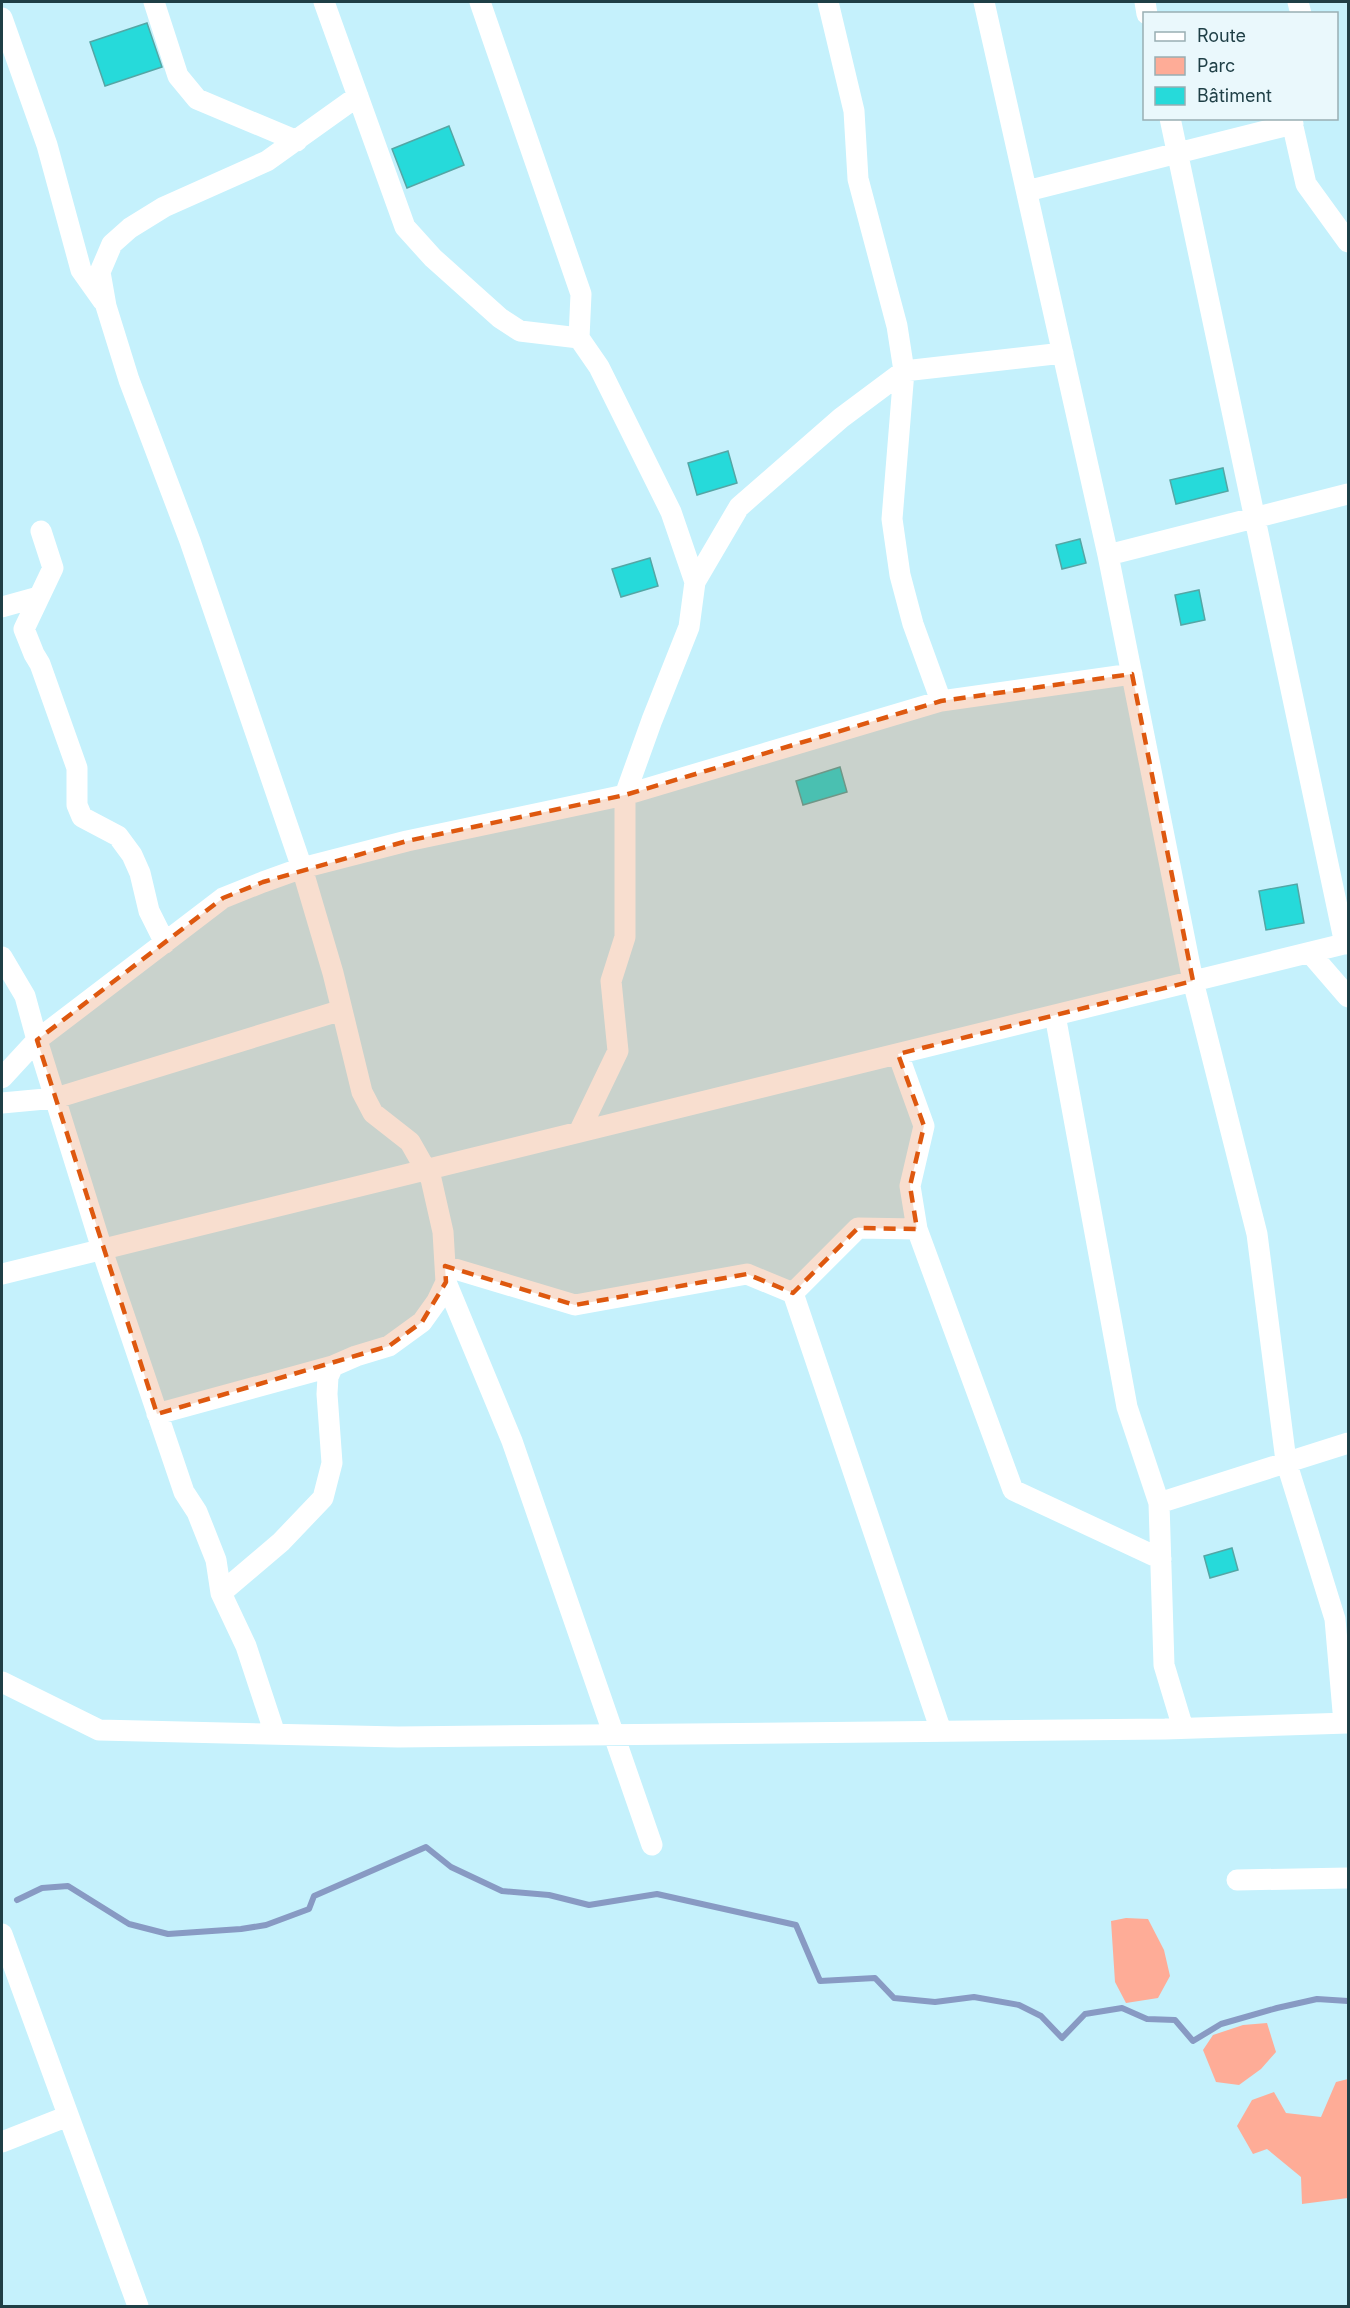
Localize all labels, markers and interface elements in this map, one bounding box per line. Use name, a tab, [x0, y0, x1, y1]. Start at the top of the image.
legend	[1143, 12, 1338, 120]
text: Route	[1197, 25, 1246, 46]
text: Parc	[1197, 55, 1235, 76]
text: Bâtiment	[1197, 85, 1272, 106]

